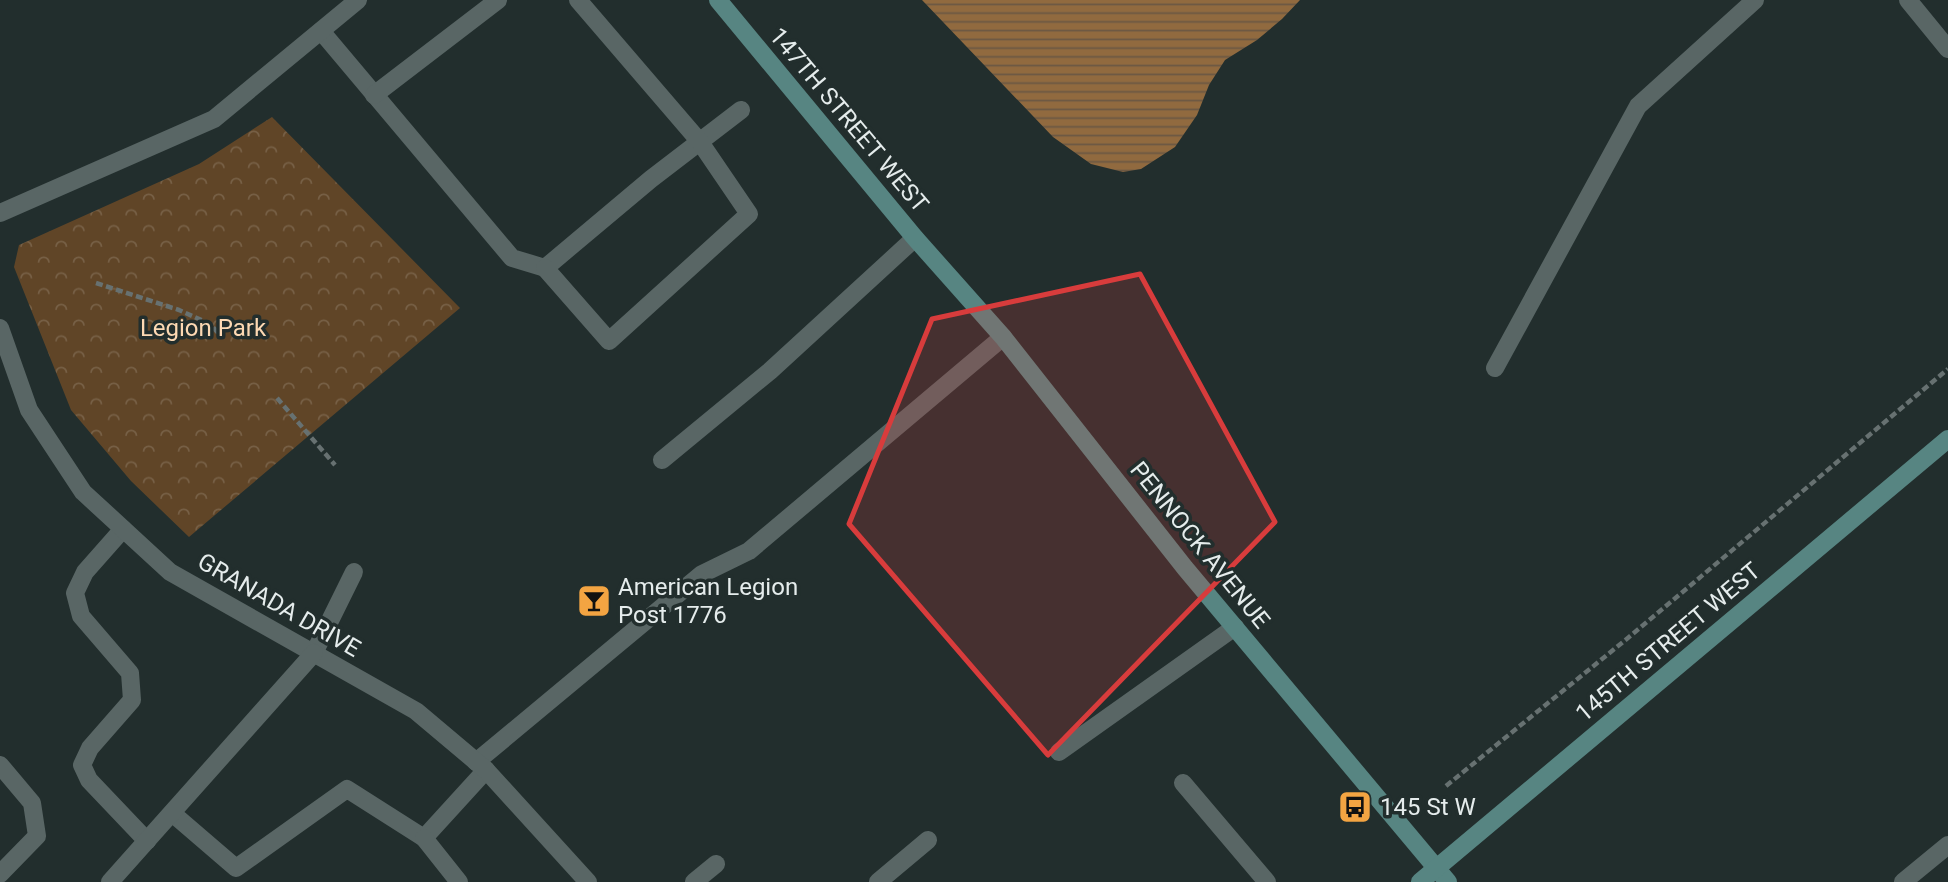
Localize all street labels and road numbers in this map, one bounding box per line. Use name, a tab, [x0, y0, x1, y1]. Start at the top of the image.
street label: 147TH STREET WEST	[764, 22, 934, 218]
street label: PENNOCK AVENUE	[1124, 456, 1276, 634]
street label: GRANADA DRIVE	[193, 547, 365, 663]
street label: 145TH STREET WEST	[1570, 557, 1766, 727]

